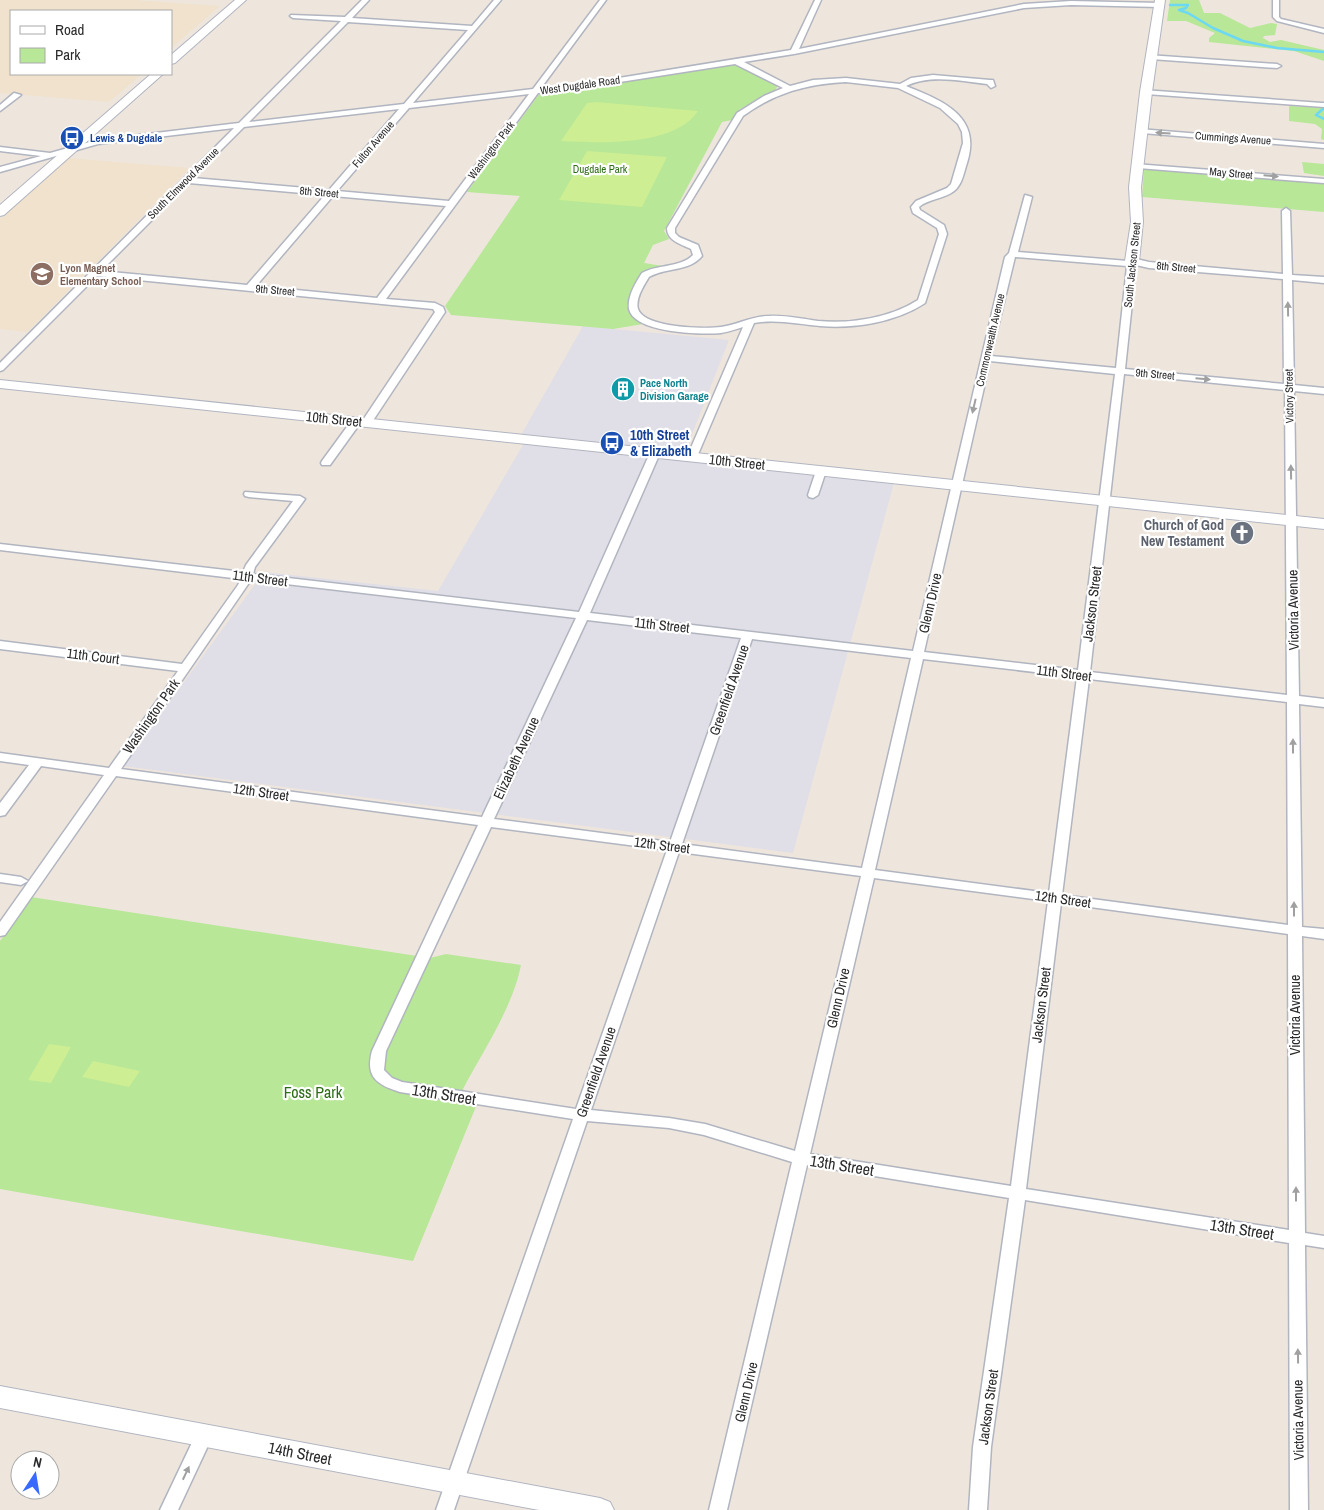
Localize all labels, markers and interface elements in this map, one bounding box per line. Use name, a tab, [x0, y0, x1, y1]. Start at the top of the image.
legend	[10, 10, 172, 75]
text: Road	[55, 19, 84, 40]
text: Park	[55, 44, 81, 65]
street label: West Dugdale Road	[539, 72, 621, 98]
street label: Fulton Avenue	[349, 118, 397, 170]
street label: Washington Park	[465, 118, 518, 182]
bus stop icon: Lewis & Dugdale	[59, 125, 85, 151]
one-way arrow	[1155, 128, 1171, 136]
street label: Cummings Avenue	[1195, 128, 1271, 148]
place label: Lewis & Dugdale	[90, 131, 162, 145]
street label: South Elmwood Avenue	[144, 144, 222, 222]
park label: Dugdale Park	[573, 162, 628, 176]
street label: May Street	[1209, 164, 1254, 182]
one-way arrow	[1264, 173, 1280, 181]
street label: 8th Street	[299, 183, 340, 201]
street label: South Jackson Street	[1121, 221, 1143, 308]
street label: 8th Street	[1156, 258, 1197, 276]
school or university icon: Lyon Magnet Elementary School	[29, 261, 55, 287]
place label: Lyon Magnet Elementary School	[60, 261, 141, 288]
street label: 9th Street	[255, 281, 296, 299]
street label: Commonwealth Avenue	[972, 292, 1008, 388]
one-way arrow	[1284, 301, 1292, 317]
street label: 9th Street	[1135, 365, 1176, 383]
street label: Victory Street	[1282, 368, 1296, 423]
one-way arrow	[1195, 375, 1211, 383]
building icon: Pace North Division Garage	[610, 376, 636, 402]
place label: Pace North Division Garage	[640, 376, 709, 403]
one-way arrow	[970, 398, 978, 413]
street label: 10th Street	[305, 407, 363, 431]
place label: 10th Street & Elizabeth	[630, 426, 692, 460]
bus stop icon: 10th Street & Elizabeth	[599, 430, 625, 456]
street label: 10th Street	[708, 450, 766, 474]
one-way arrow	[1287, 464, 1295, 480]
place label: Church of God New Testament	[1141, 516, 1224, 550]
church icon: Church of God New Testament	[1229, 520, 1255, 546]
street label: Jackson Street	[1078, 565, 1106, 643]
street label: 11th Street	[231, 566, 289, 590]
street label: Victoria Avenue	[1283, 570, 1303, 650]
street label: Glenn Drive	[914, 571, 946, 635]
street label: 11th Street	[634, 613, 690, 637]
street label: Greenfield Avenue	[705, 642, 753, 738]
street label: 11th Court	[66, 644, 120, 668]
street label: 11th Street	[1035, 661, 1093, 685]
street label: Washington Park	[118, 675, 184, 757]
street label: Elizabeth Avenue	[489, 714, 543, 802]
one-way arrow	[1289, 738, 1297, 754]
street label: 12th Street	[232, 779, 290, 805]
street label: 12th Street	[633, 833, 691, 857]
street label: 12th Street	[1034, 886, 1092, 912]
one-way arrow	[1290, 901, 1298, 917]
street label: Glenn Drive	[822, 966, 854, 1030]
street label: Jackson Street	[1027, 966, 1055, 1044]
street label: Victoria Avenue	[1286, 975, 1304, 1055]
street label: Greenfield Avenue	[572, 1024, 620, 1120]
street label: 13th Street	[411, 1078, 478, 1110]
park label: Foss Park	[284, 1081, 343, 1103]
street label: 13th Street	[809, 1149, 876, 1181]
one-way arrow	[1292, 1186, 1300, 1202]
street label: 13th Street	[1209, 1213, 1276, 1245]
one-way arrow	[1293, 1348, 1301, 1364]
street label: Glenn Drive	[730, 1360, 762, 1424]
street label: Jackson Street	[974, 1368, 1002, 1446]
street label: Victoria Avenue	[1288, 1380, 1308, 1460]
street label: 14th Street	[266, 1436, 334, 1470]
north arrow	[10, 1450, 60, 1500]
text: N	[32, 1453, 44, 1472]
one-way arrow	[183, 1466, 191, 1480]

